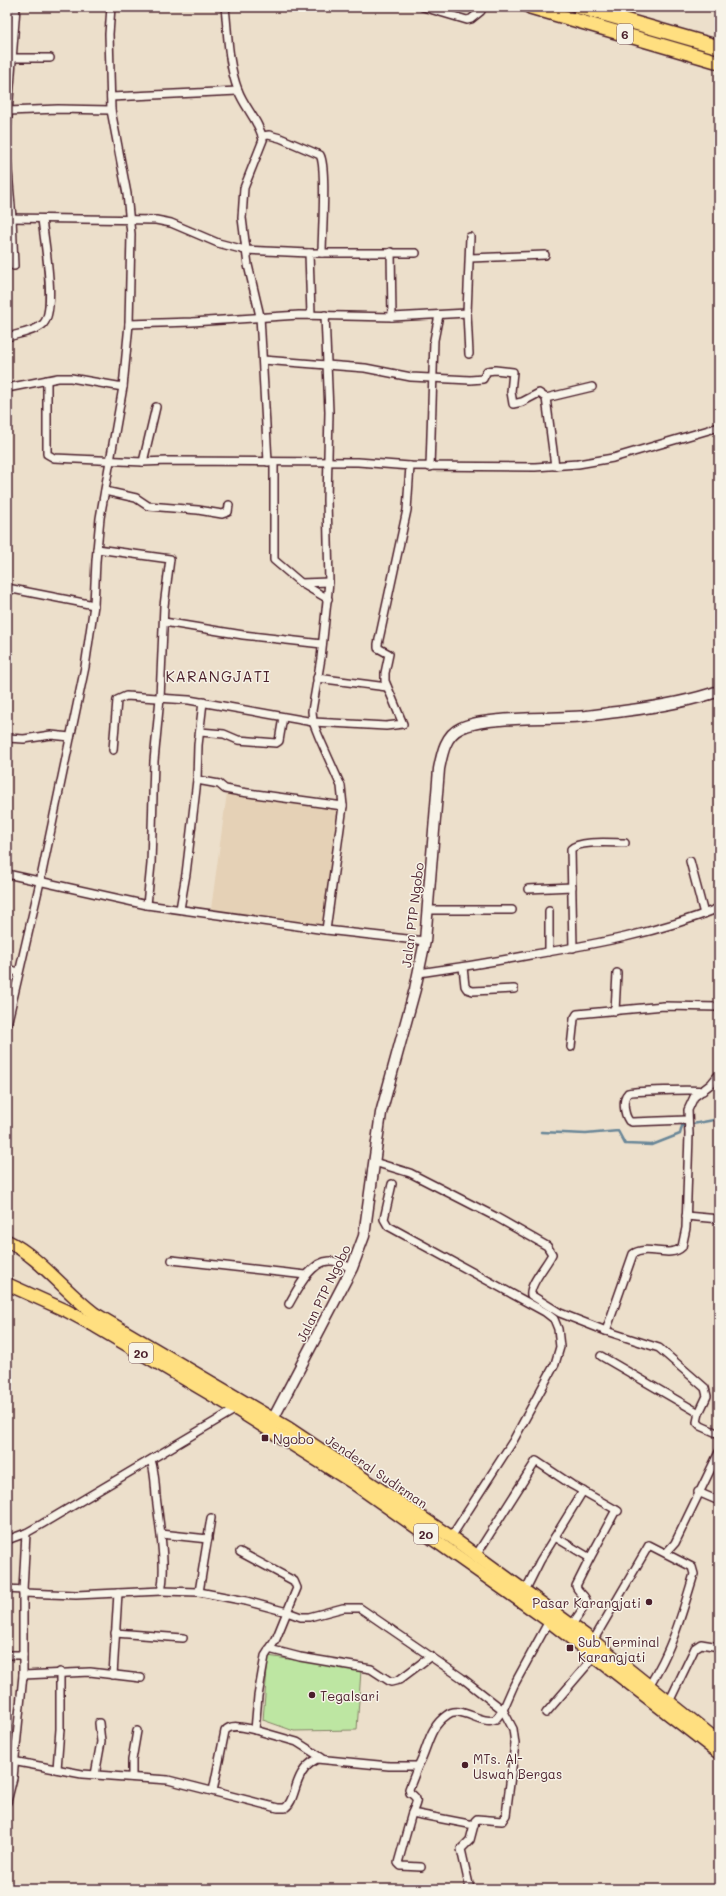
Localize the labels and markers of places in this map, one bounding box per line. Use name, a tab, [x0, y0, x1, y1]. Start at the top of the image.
place label: Ngobo	[273, 1430, 314, 1447]
marker: Ngobo	[260, 1433, 270, 1443]
place label: Pasar Karangjati	[532, 1594, 641, 1611]
marker: Pasar Karangjati	[644, 1597, 654, 1607]
place label: Sub Terminal Karangjati	[578, 1633, 660, 1665]
marker: Sub Terminal Karangjati	[565, 1643, 575, 1653]
place label: Tegalsari	[320, 1687, 379, 1704]
marker: Tegalsari	[307, 1690, 317, 1700]
place label: MTs. Al- Uswah Bergas	[473, 1750, 562, 1782]
marker: MTs. Al- Uswah Bergas	[460, 1760, 470, 1770]

